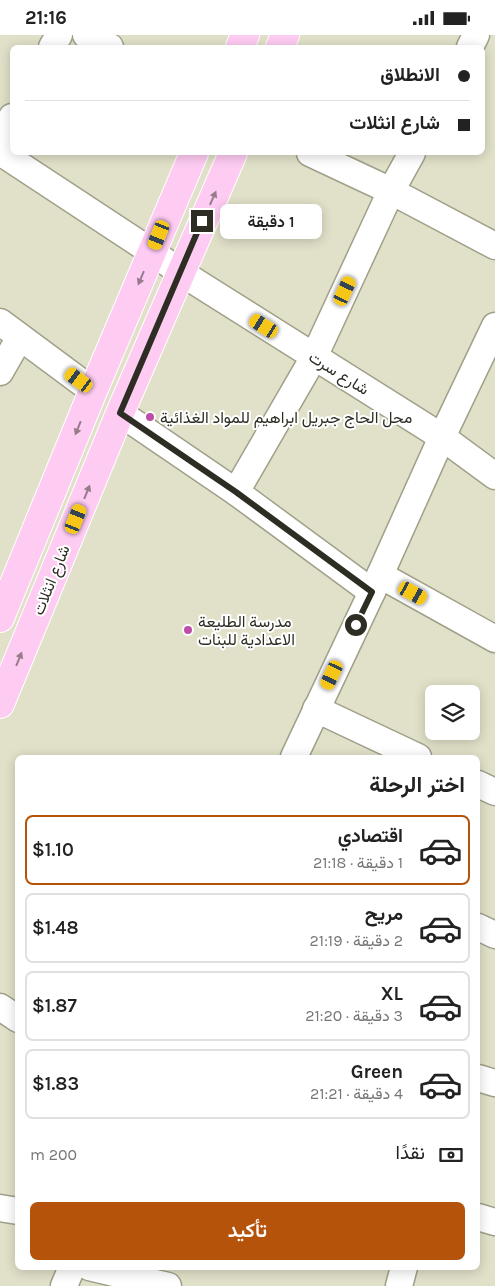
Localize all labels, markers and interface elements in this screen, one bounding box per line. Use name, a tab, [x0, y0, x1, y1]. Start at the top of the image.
text: 21:16	[25, 7, 67, 29]
text: الانطلاق	[380, 64, 440, 86]
text: شارع انثلات	[349, 112, 440, 134]
one-way arrow	[209, 191, 217, 205]
callout: 1 دقيقة	[220, 203, 322, 239]
route end	[191, 210, 213, 232]
text: 1 دقيقة	[247, 212, 295, 231]
car	[146, 218, 171, 252]
one-way arrow	[137, 271, 145, 285]
car	[331, 274, 358, 308]
car	[247, 312, 280, 340]
street label: شارع سرت	[304, 347, 373, 401]
car	[62, 365, 95, 395]
place label: محل الحاج جبريل ابراهيم للمواد الغذائية	[160, 408, 412, 429]
marker: محل الحاج جبريل ابراهيم للمواد الغذائية	[144, 411, 156, 423]
one-way arrow	[74, 421, 82, 436]
one-way arrow	[84, 485, 92, 499]
car	[63, 502, 88, 536]
street label: شارع انثلات	[28, 542, 76, 619]
car	[396, 579, 429, 607]
place label: مدرسة الطليعة الاعدادية للبنات	[198, 612, 295, 649]
route start	[345, 614, 367, 636]
marker: مدرسة الطليعة الاعدادية للبنات	[182, 624, 194, 636]
one-way arrow	[15, 652, 23, 666]
car	[318, 658, 345, 692]
map controls	[425, 685, 480, 740]
button: layers	[425, 685, 480, 740]
text: اختر الرحلة	[369, 772, 465, 798]
text: اقتصادي	[338, 825, 403, 847]
icon: car	[418, 828, 463, 873]
text: $1.10	[32, 839, 74, 861]
text: 1 دقيقة · 21:18	[313, 853, 403, 872]
text: مريح	[365, 903, 403, 925]
icon: car	[418, 906, 463, 951]
text: $1.48	[32, 917, 79, 939]
text: 2 دقيقة · 21:19	[310, 931, 403, 950]
text: XL	[381, 983, 403, 1005]
icon: car	[418, 984, 463, 1029]
text: $1.87	[32, 995, 77, 1017]
text: 3 دقيقة · 21:20	[305, 1006, 403, 1025]
text: Green	[351, 1061, 403, 1083]
icon: car	[418, 1062, 463, 1107]
text: $1.83	[32, 1073, 79, 1095]
text: 4 دقيقة · 21:21	[310, 1084, 403, 1103]
icon: cash	[437, 1141, 465, 1169]
text: نقدًا	[396, 1142, 425, 1164]
text: 200 m	[30, 1145, 77, 1164]
button: تأكيد	[30, 1202, 465, 1260]

